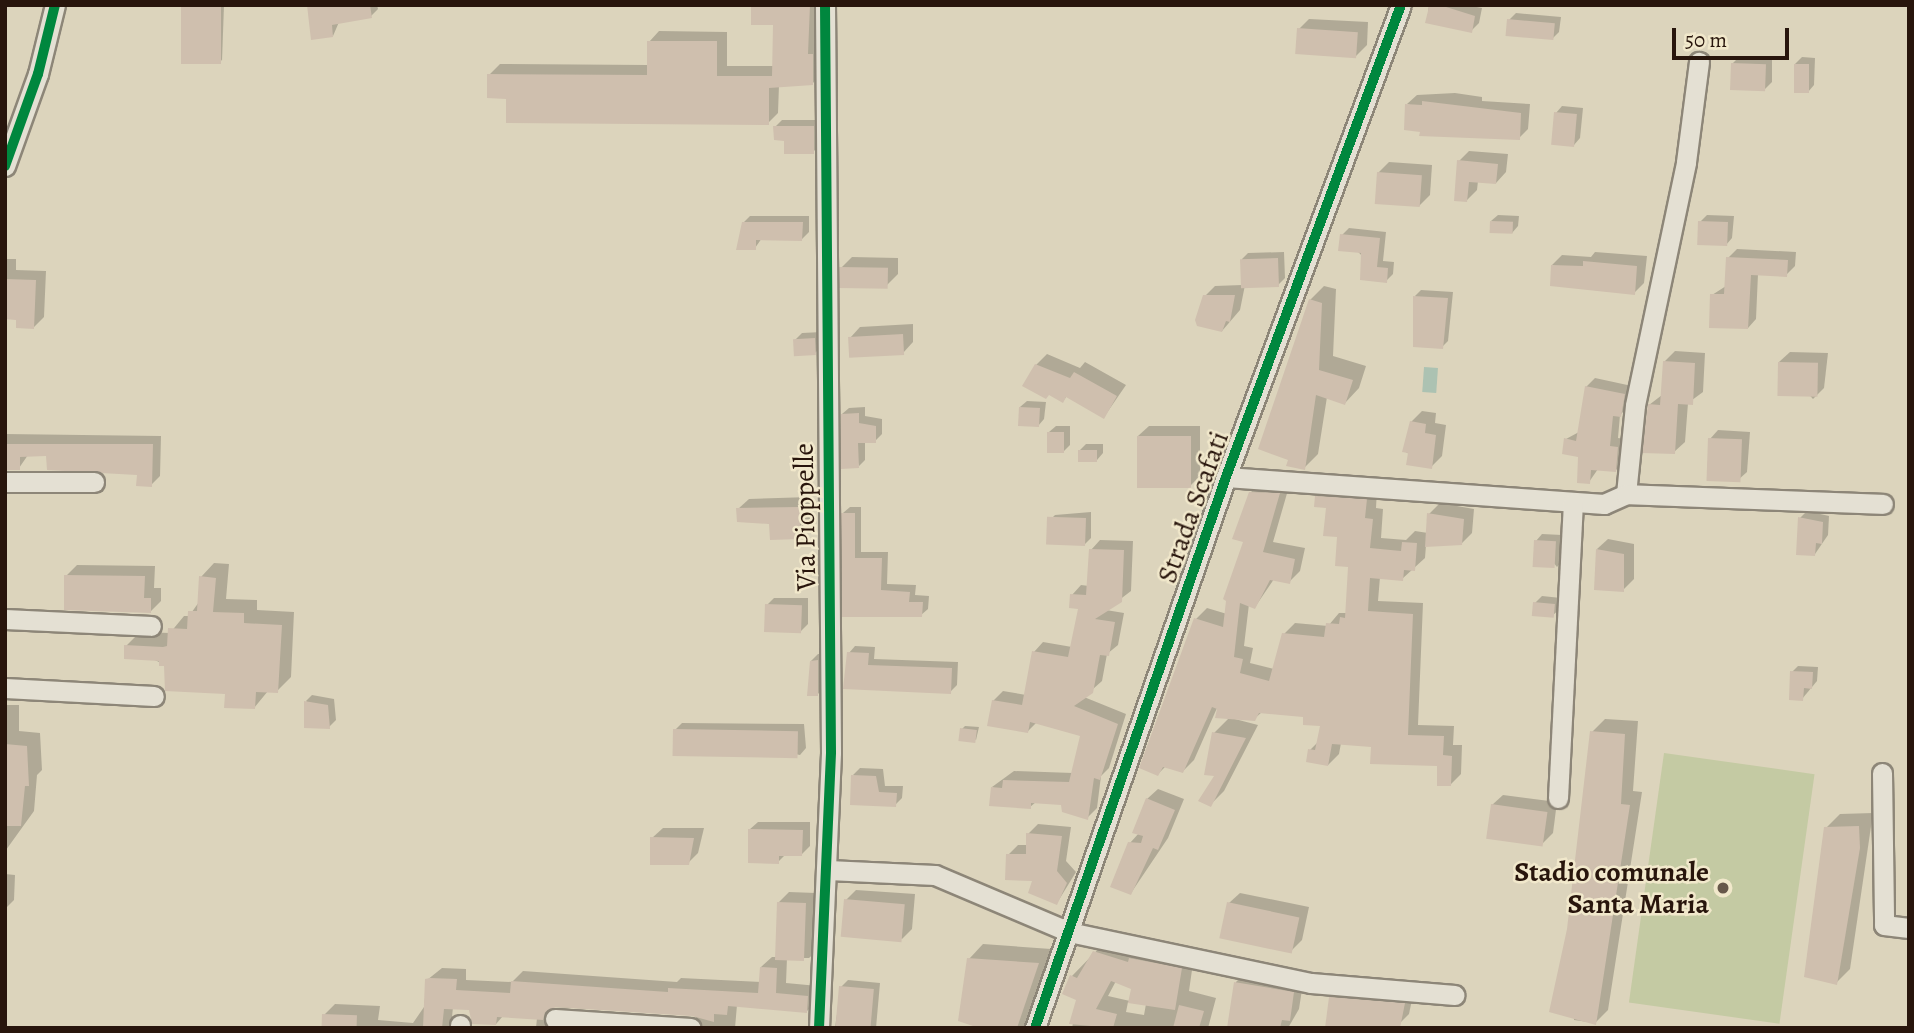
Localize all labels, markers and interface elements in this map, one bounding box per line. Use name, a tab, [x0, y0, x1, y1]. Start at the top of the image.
scale bar	[1676, 14, 1793, 58]
text: 50 m	[1685, 26, 1727, 54]
street label: Strada Scafati	[1150, 426, 1236, 588]
street label: Via Pioppelle	[787, 443, 823, 591]
place label: Stadio comunale Santa Maria	[1514, 855, 1709, 921]
marker: Stadio comunale Santa Maria	[1715, 880, 1731, 896]

